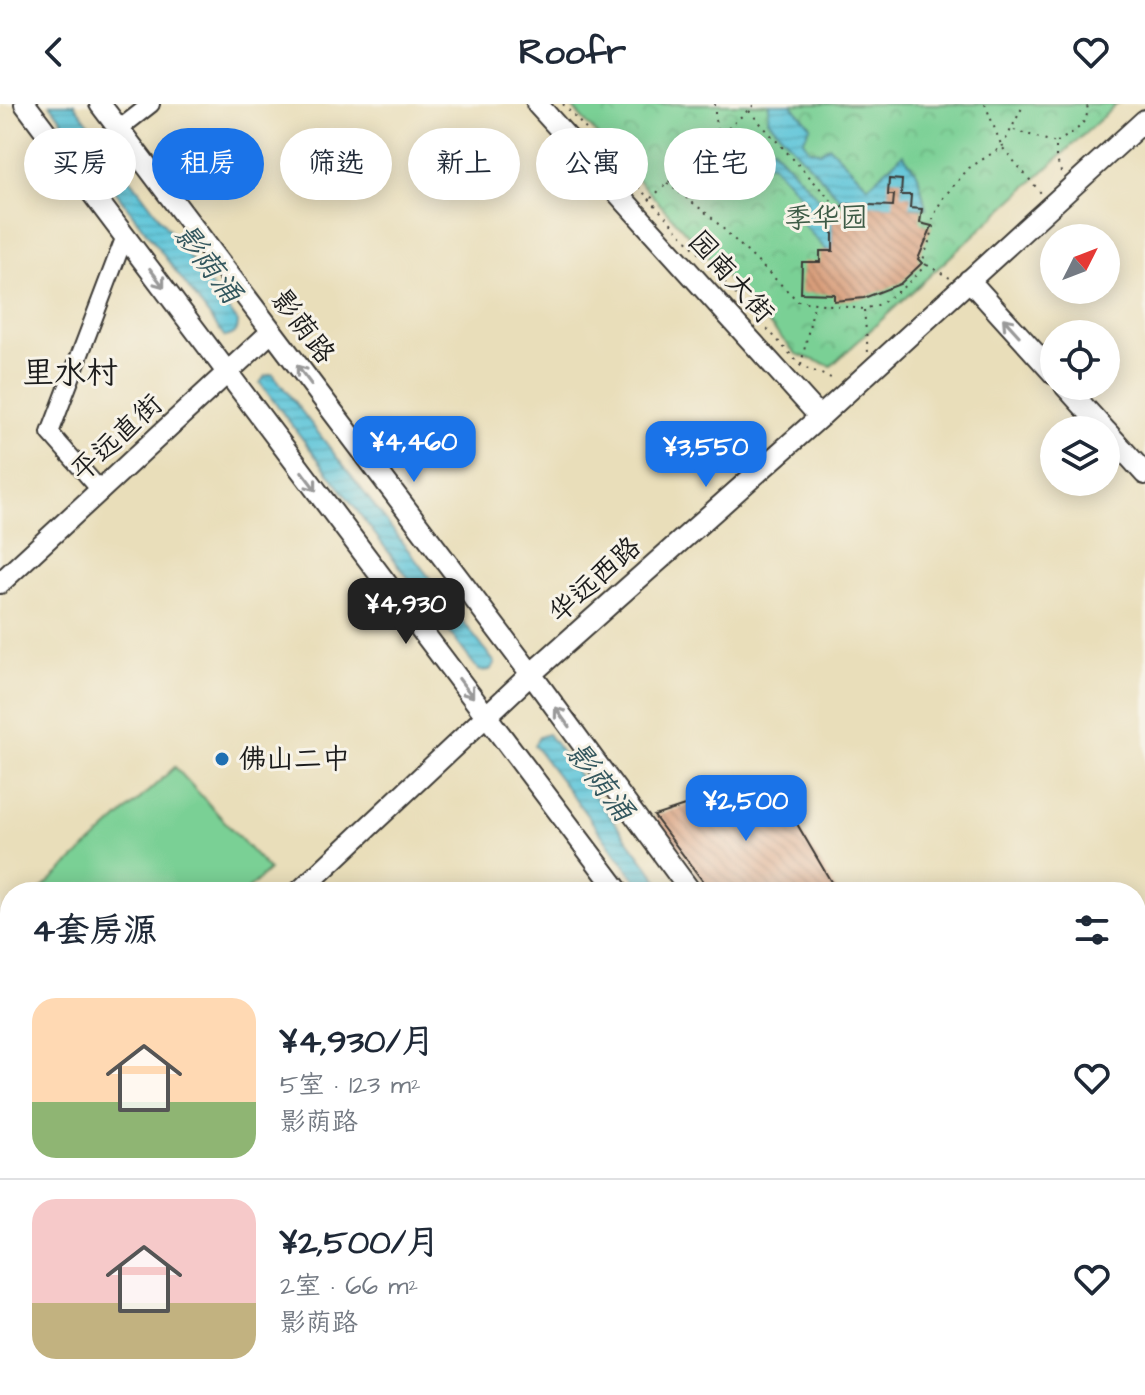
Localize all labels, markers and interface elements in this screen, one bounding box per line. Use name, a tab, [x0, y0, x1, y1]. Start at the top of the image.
text: Roofr	[519, 27, 626, 78]
icon: back	[32, 30, 76, 74]
icon: heart	[1069, 30, 1113, 74]
chip: 买房	[24, 128, 136, 200]
chip: 租房	[152, 128, 264, 200]
chip: 筛选	[280, 128, 392, 200]
chip: 新上	[408, 128, 520, 200]
chip: 公寓	[536, 128, 648, 200]
chip: 住宅	[664, 128, 776, 200]
park label: 季华园	[784, 199, 868, 238]
water label: 影荫涌	[164, 215, 252, 313]
street label: 园南大街	[679, 222, 783, 332]
north arrow	[1040, 224, 1120, 304]
map controls	[1040, 224, 1120, 496]
one-way arrow	[148, 267, 165, 288]
street label: 影荫路	[262, 282, 344, 372]
one-way arrow	[1003, 317, 1021, 337]
button: locate	[1040, 320, 1120, 400]
district label: 里水村	[22, 351, 118, 396]
one-way arrow	[295, 365, 312, 386]
street label: 平远直街	[63, 386, 171, 490]
pin: ¥4,460	[349, 416, 479, 484]
button: layers	[1040, 416, 1120, 496]
pin: ¥3,550	[641, 421, 771, 489]
text: ¥4,460	[371, 424, 457, 460]
text: ¥3,550	[664, 429, 748, 465]
one-way arrow	[301, 470, 318, 491]
street label: 华远西路	[540, 528, 650, 632]
pin: ¥4,930	[341, 578, 471, 646]
text: ¥4,930	[366, 586, 446, 622]
one-way arrow	[457, 677, 474, 699]
one-way arrow	[553, 706, 570, 728]
water label: 影荫涌	[556, 733, 644, 831]
place label: 佛山二中	[238, 740, 350, 779]
marker: 佛山二中	[213, 750, 231, 768]
pin: ¥2,500	[681, 775, 811, 843]
text: ¥2,500	[704, 783, 788, 819]
text: 4套房源	[32, 907, 157, 955]
icon: filters	[1070, 908, 1114, 952]
text: ¥4,930/月	[280, 1018, 435, 1066]
icon: home	[96, 1030, 192, 1126]
icon: heart	[1070, 1056, 1114, 1100]
text: 5室 · 123 m²	[280, 1067, 421, 1103]
text: 影荫路	[280, 1104, 358, 1140]
text: ¥2,500/月	[280, 1219, 440, 1267]
icon: home	[96, 1231, 192, 1327]
icon: heart	[1070, 1257, 1114, 1301]
text: 2室 · 66 m²	[280, 1268, 418, 1304]
text: 影荫路	[280, 1305, 358, 1341]

